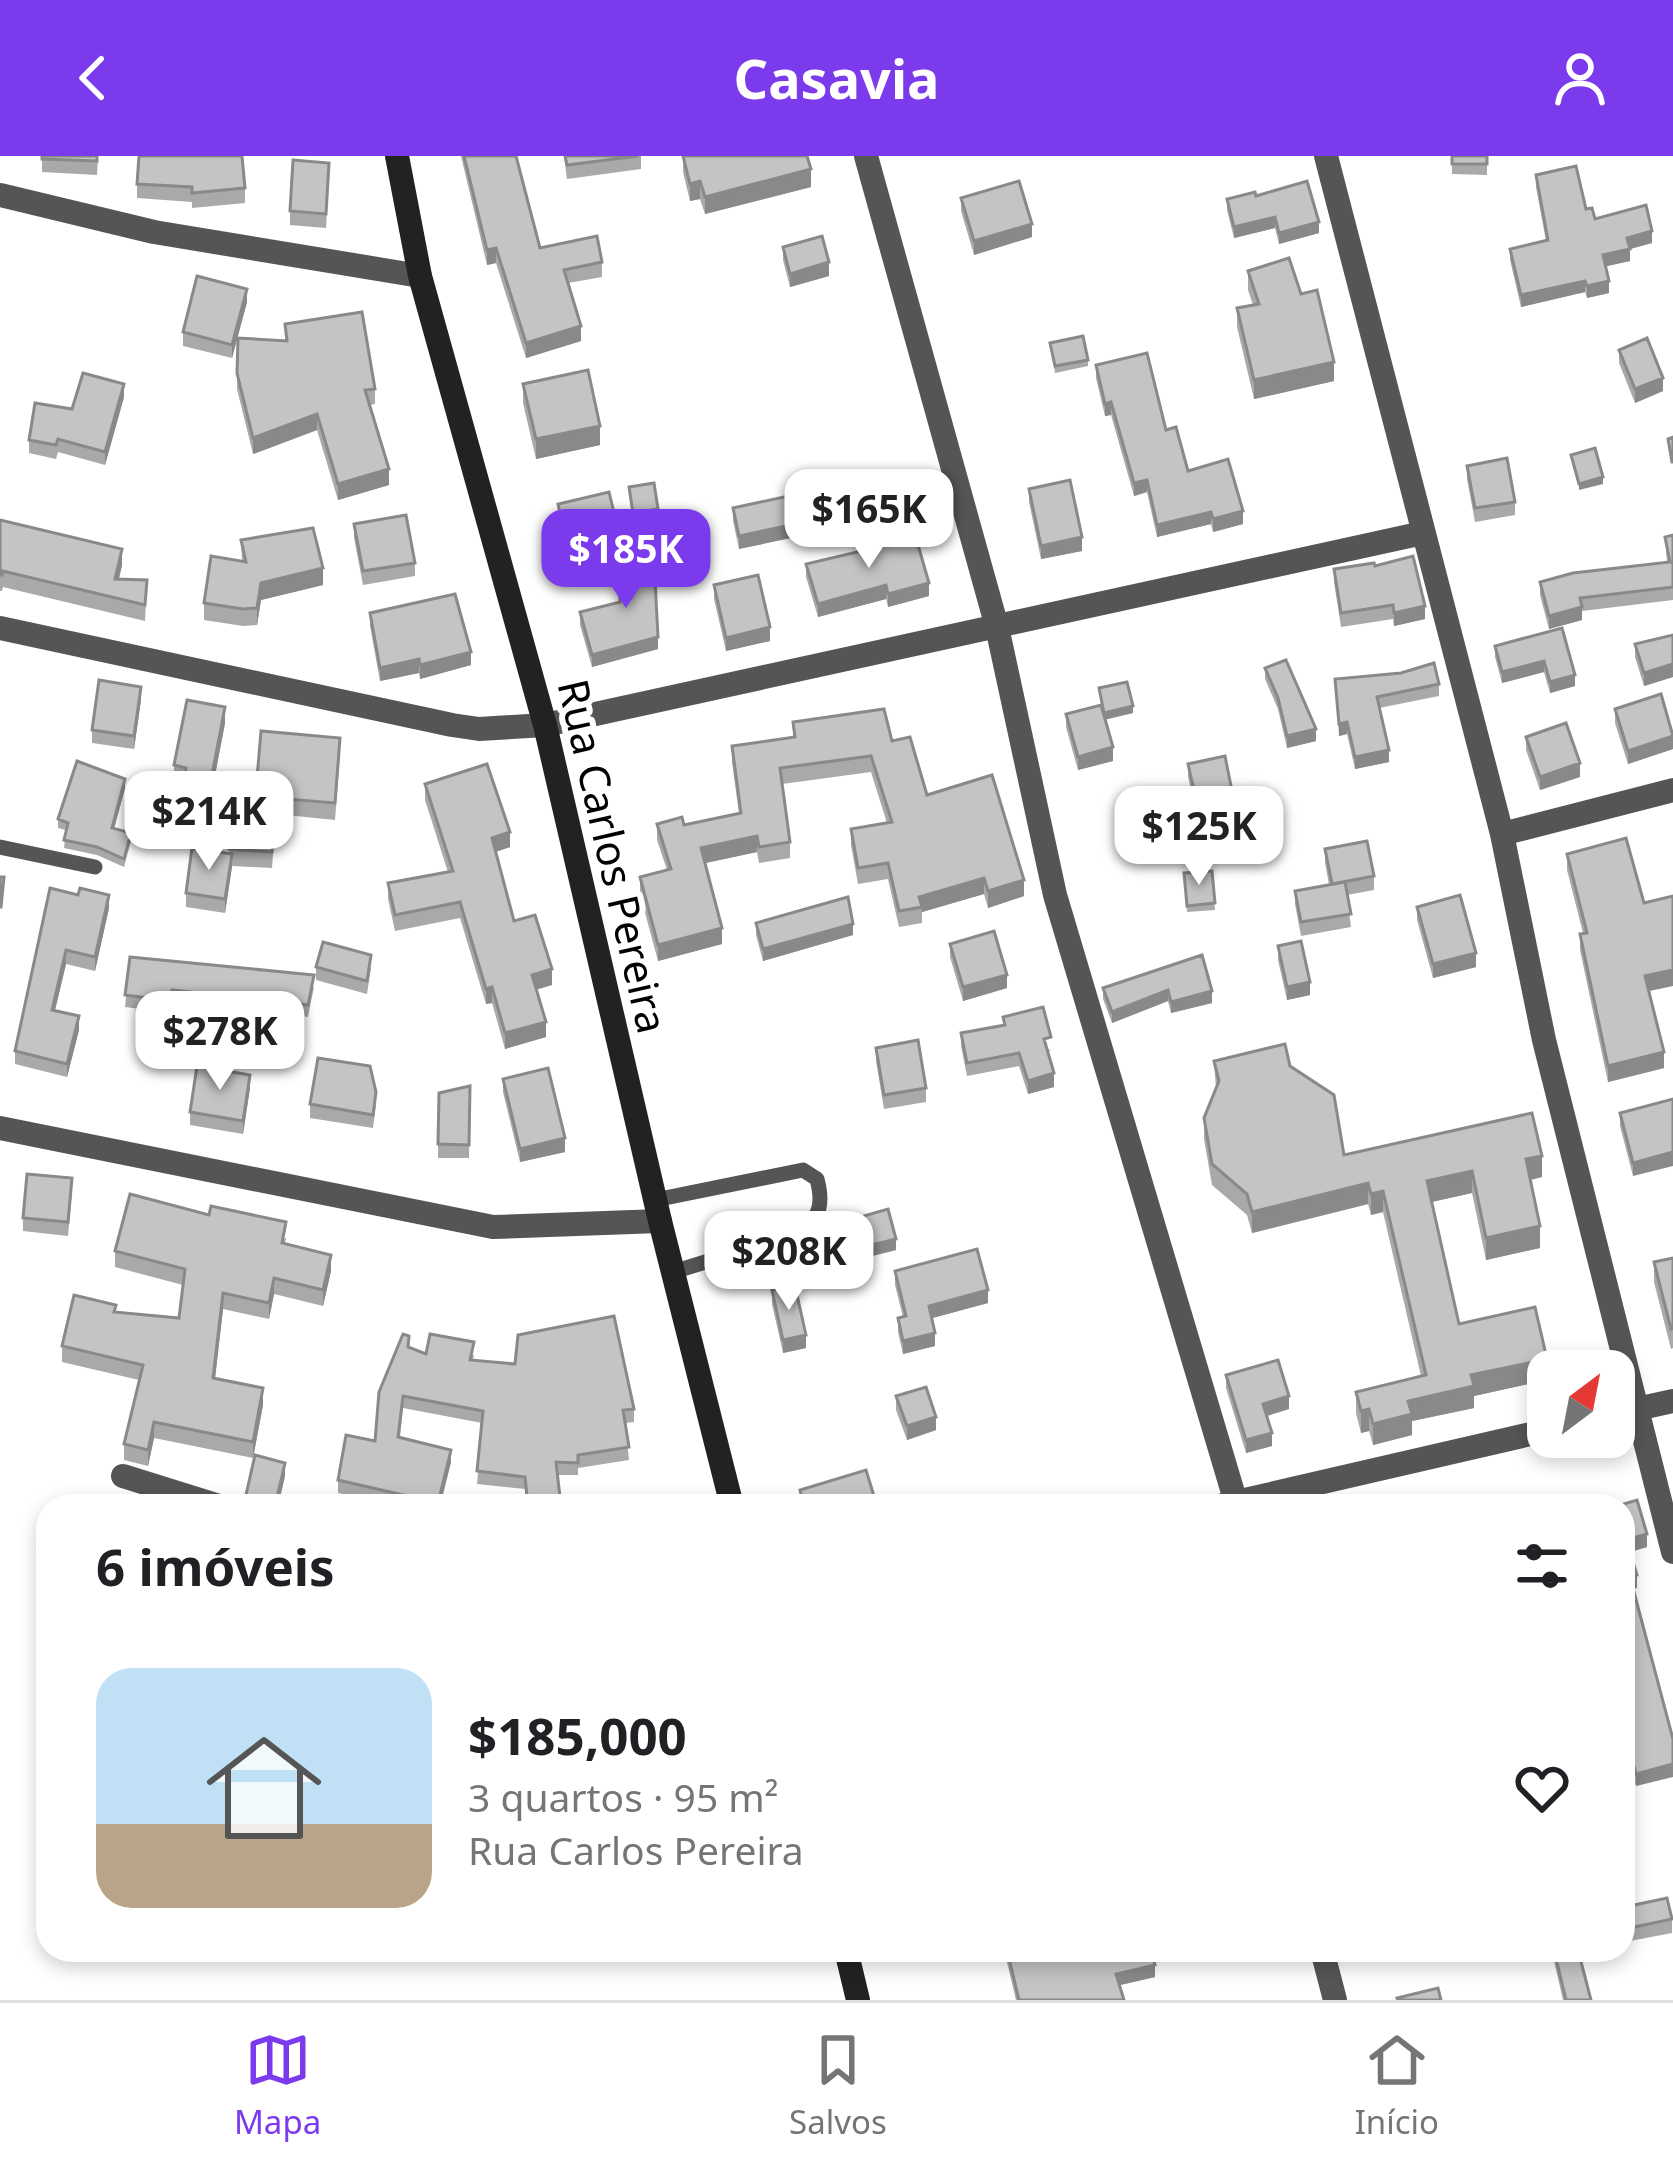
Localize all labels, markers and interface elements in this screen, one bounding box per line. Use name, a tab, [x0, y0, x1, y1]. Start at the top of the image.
text: Casavia	[734, 41, 939, 115]
icon: back	[60, 45, 126, 111]
icon: person	[1547, 45, 1613, 111]
pin: $165K	[785, 469, 953, 571]
text: $165K	[811, 481, 927, 534]
pin: $185K	[542, 509, 710, 611]
text: $185K	[568, 521, 684, 574]
street label: Rua Carlos Pereira	[546, 673, 682, 1039]
pin: $214K	[125, 771, 293, 873]
text: $214K	[151, 783, 267, 836]
pin: $125K	[1115, 786, 1283, 888]
text: $125K	[1141, 798, 1257, 851]
pin: $278K	[136, 991, 304, 1093]
text: $278K	[162, 1003, 278, 1056]
pin: $208K	[705, 1211, 873, 1313]
text: $208K	[731, 1223, 847, 1276]
north arrow	[1527, 1350, 1635, 1458]
map controls	[1527, 1350, 1635, 1458]
text: 6 imóveis	[96, 1531, 335, 1601]
icon: filters	[1509, 1533, 1575, 1599]
text: $185,000	[468, 1700, 687, 1770]
icon: home	[192, 1716, 336, 1860]
icon: heart	[1509, 1755, 1575, 1821]
text: 3 quartos · 95 m²	[468, 1770, 778, 1823]
text: Rua Carlos Pereira	[468, 1823, 804, 1876]
tab: Mapa	[234, 2027, 321, 2144]
tab: Salvos	[789, 2027, 887, 2144]
tab: Início	[1355, 2027, 1439, 2144]

